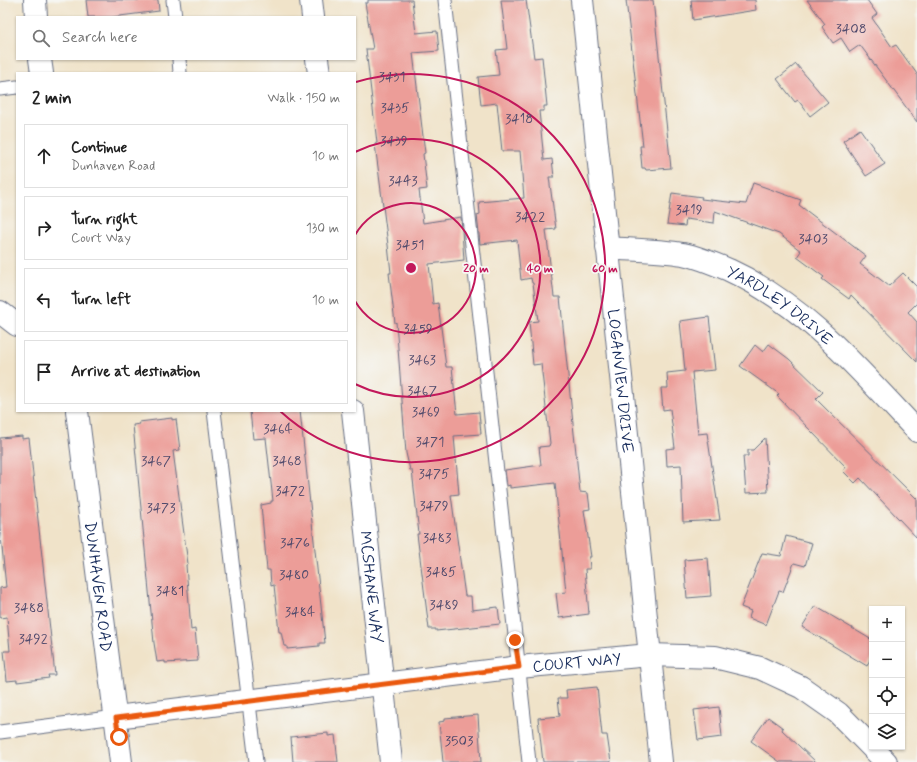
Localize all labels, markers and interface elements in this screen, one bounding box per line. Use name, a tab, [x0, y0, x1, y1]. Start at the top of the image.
search box	[16, 16, 356, 60]
house number: 3408	[835, 20, 867, 38]
icon: search	[30, 27, 52, 49]
text: Search here	[62, 28, 138, 48]
house number: 3431	[379, 68, 405, 86]
text: 2 min	[32, 87, 72, 109]
text: Walk · 150 m	[267, 90, 340, 107]
house number: 3435	[381, 99, 409, 117]
house number: 3418	[505, 110, 533, 128]
house number: 3439	[380, 132, 408, 150]
text: Continue	[71, 138, 127, 158]
icon: ahead	[33, 145, 55, 167]
text: 10 m	[312, 148, 339, 165]
text: Dunhaven Road	[71, 158, 155, 175]
house number: 3443	[388, 172, 418, 190]
house number: 3419	[675, 201, 703, 219]
house number: 3422	[515, 208, 545, 226]
text: Turn right	[71, 210, 138, 230]
icon: right	[33, 217, 55, 239]
text: 130 m	[306, 220, 339, 237]
text: Court Way	[71, 230, 131, 247]
house number: 3403	[798, 230, 828, 248]
house number: 3451	[396, 236, 424, 254]
centre of rings	[404, 261, 418, 275]
text: 20 m	[463, 261, 489, 277]
text: 40 m	[527, 261, 554, 277]
text: 60 m	[592, 261, 618, 277]
street label: YARDLEY DRIVE	[723, 261, 837, 350]
icon: left	[33, 289, 55, 311]
text: Turn left	[71, 290, 131, 310]
text: 10 m	[312, 292, 339, 309]
street label: LOGANVIEW DRIVE	[602, 308, 638, 454]
house number: 3459	[403, 320, 433, 338]
house number: 3463	[408, 351, 436, 369]
icon: arrive	[33, 361, 55, 383]
text: Arrive at destination	[71, 362, 200, 382]
house number: 3467	[407, 382, 437, 400]
house number: 3469	[412, 403, 440, 421]
house number: 3464	[263, 420, 293, 438]
house number: 3471	[416, 433, 444, 451]
house number: 3467	[141, 452, 171, 470]
house number: 3468	[272, 452, 302, 470]
house number: 3475	[418, 465, 450, 483]
house number: 3472	[275, 482, 305, 500]
house number: 3479	[419, 497, 449, 515]
house number: 3473	[147, 499, 175, 517]
street label: DUNHAVEN ROAD	[79, 520, 116, 653]
house number: 3483	[423, 529, 451, 547]
street label: MCSHANE WAY	[354, 530, 387, 644]
house number: 3476	[280, 534, 310, 552]
house number: 3485	[426, 563, 456, 581]
house number: 3480	[279, 566, 309, 584]
house number: 3481	[156, 582, 184, 600]
house number: 3489	[429, 596, 459, 614]
house number: 3488	[14, 599, 44, 617]
house number: 3484	[285, 603, 315, 621]
map controls	[869, 606, 905, 750]
button: +	[869, 606, 905, 642]
house number: 3492	[18, 630, 48, 648]
route end	[506, 631, 524, 649]
button: −	[869, 642, 905, 678]
street label: COURT WAY	[532, 649, 622, 678]
button: locate	[869, 678, 905, 714]
button: layers	[869, 714, 905, 750]
route start	[110, 728, 128, 746]
house number: 3503	[445, 732, 473, 750]

